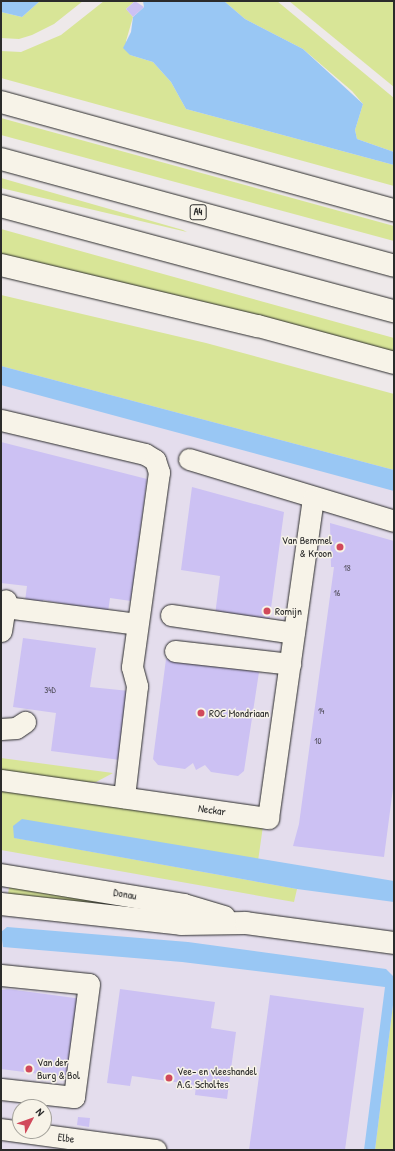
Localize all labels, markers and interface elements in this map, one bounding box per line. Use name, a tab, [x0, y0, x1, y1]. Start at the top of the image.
road number: A4	[189, 204, 207, 220]
place label: Van Bemmel & Kroon	[282, 534, 332, 560]
marker: Van Bemmel & Kroon	[335, 542, 345, 552]
house number: 18	[343, 563, 351, 573]
house number: 16	[334, 588, 340, 598]
place label: Romijn	[275, 604, 302, 618]
marker: Romijn	[262, 606, 272, 616]
house number: 34D	[44, 685, 56, 695]
place label: ROC Mondriaan	[209, 706, 269, 720]
house number: 14	[318, 706, 324, 716]
marker: ROC Mondriaan	[196, 708, 206, 718]
house number: 10	[314, 736, 322, 746]
street label: Neckar	[197, 802, 227, 818]
street label: Donau	[112, 885, 138, 903]
place label: Van der Burg & Bol	[37, 1056, 80, 1082]
marker: Van der Burg & Bol	[24, 1064, 34, 1074]
place label: Vee- en vleeshandel A.G. Scholtes	[177, 1065, 257, 1091]
marker: Vee- en vleeshandel A.G. Scholtes	[164, 1073, 174, 1083]
north arrow	[12, 1099, 52, 1139]
text: N	[33, 1105, 48, 1119]
street label: Elbe	[57, 1130, 75, 1146]

